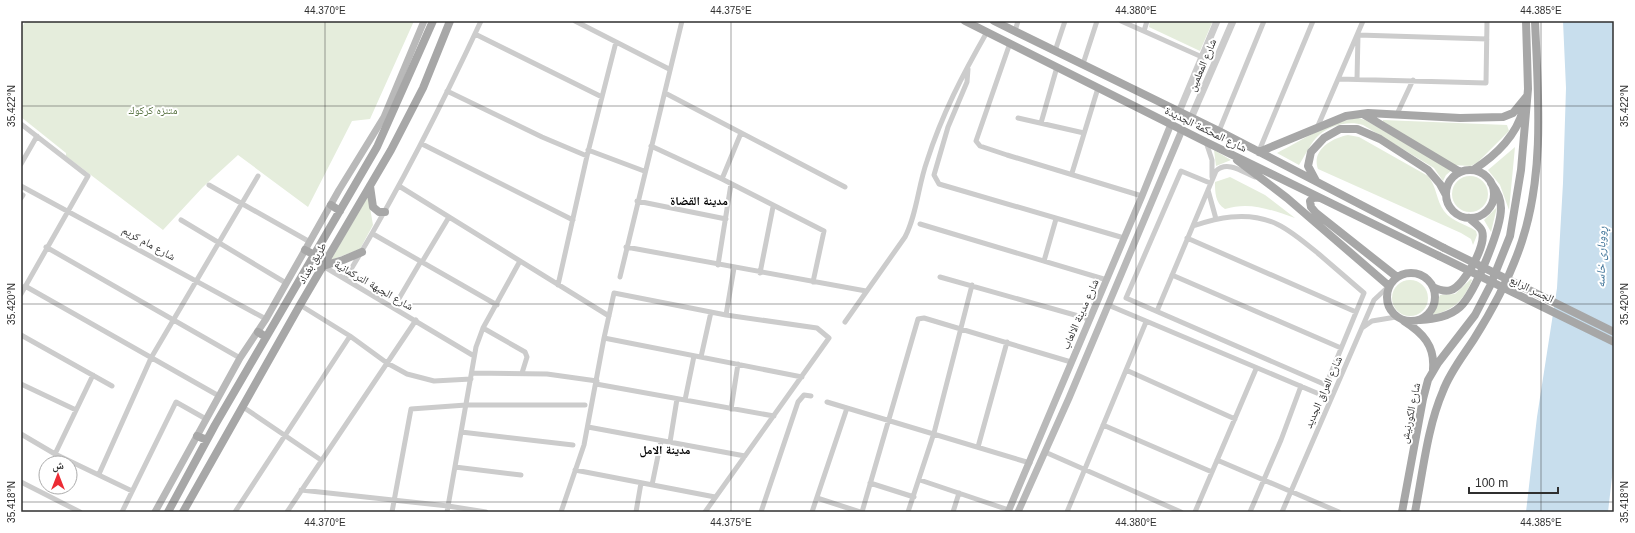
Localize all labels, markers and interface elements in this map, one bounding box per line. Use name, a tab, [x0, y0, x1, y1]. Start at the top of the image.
text: 44.370°E	[304, 5, 346, 16]
text: 44.375°E	[710, 5, 752, 16]
text: 44.380°E	[1115, 5, 1157, 16]
text: 44.385°E	[1520, 5, 1562, 16]
street label: شارع المعلمين	[1186, 37, 1219, 93]
text: 35.422°N	[6, 85, 17, 127]
text: 35.422°N	[1619, 85, 1630, 127]
park label: متنزه كركوك	[128, 104, 178, 116]
street label: شارع المحكمة الجديدة	[1163, 104, 1249, 155]
district label: مدينة القضاة	[670, 194, 728, 208]
street label: شارع مام كريم	[119, 223, 178, 264]
water label: ڕووباری خاسە	[1593, 226, 1611, 288]
street label: طريق بغداد	[295, 240, 329, 286]
street label: شارع الجبهة التركمانية	[332, 258, 415, 313]
street label: الجسر الرابع	[1508, 273, 1556, 306]
street label: شارع مدينة الالعاب	[1059, 277, 1102, 351]
text: 35.420°N	[6, 283, 17, 325]
text: 35.420°N	[1619, 283, 1630, 325]
street label: شارع العراق الجديد	[1302, 354, 1345, 430]
street label: شارع الكورنيش	[1398, 382, 1423, 445]
district label: مدينة الامل	[639, 443, 691, 458]
north arrow	[38, 455, 78, 495]
text: ش	[52, 459, 64, 473]
scale bar	[1469, 469, 1558, 495]
text: 100 m	[1475, 476, 1508, 490]
text: 35.418°N	[6, 481, 17, 523]
text: 35.418°N	[1619, 481, 1630, 523]
text: 44.370°E	[304, 517, 346, 528]
text: 44.375°E	[710, 517, 752, 528]
text: 44.380°E	[1115, 517, 1157, 528]
text: 44.385°E	[1520, 517, 1562, 528]

